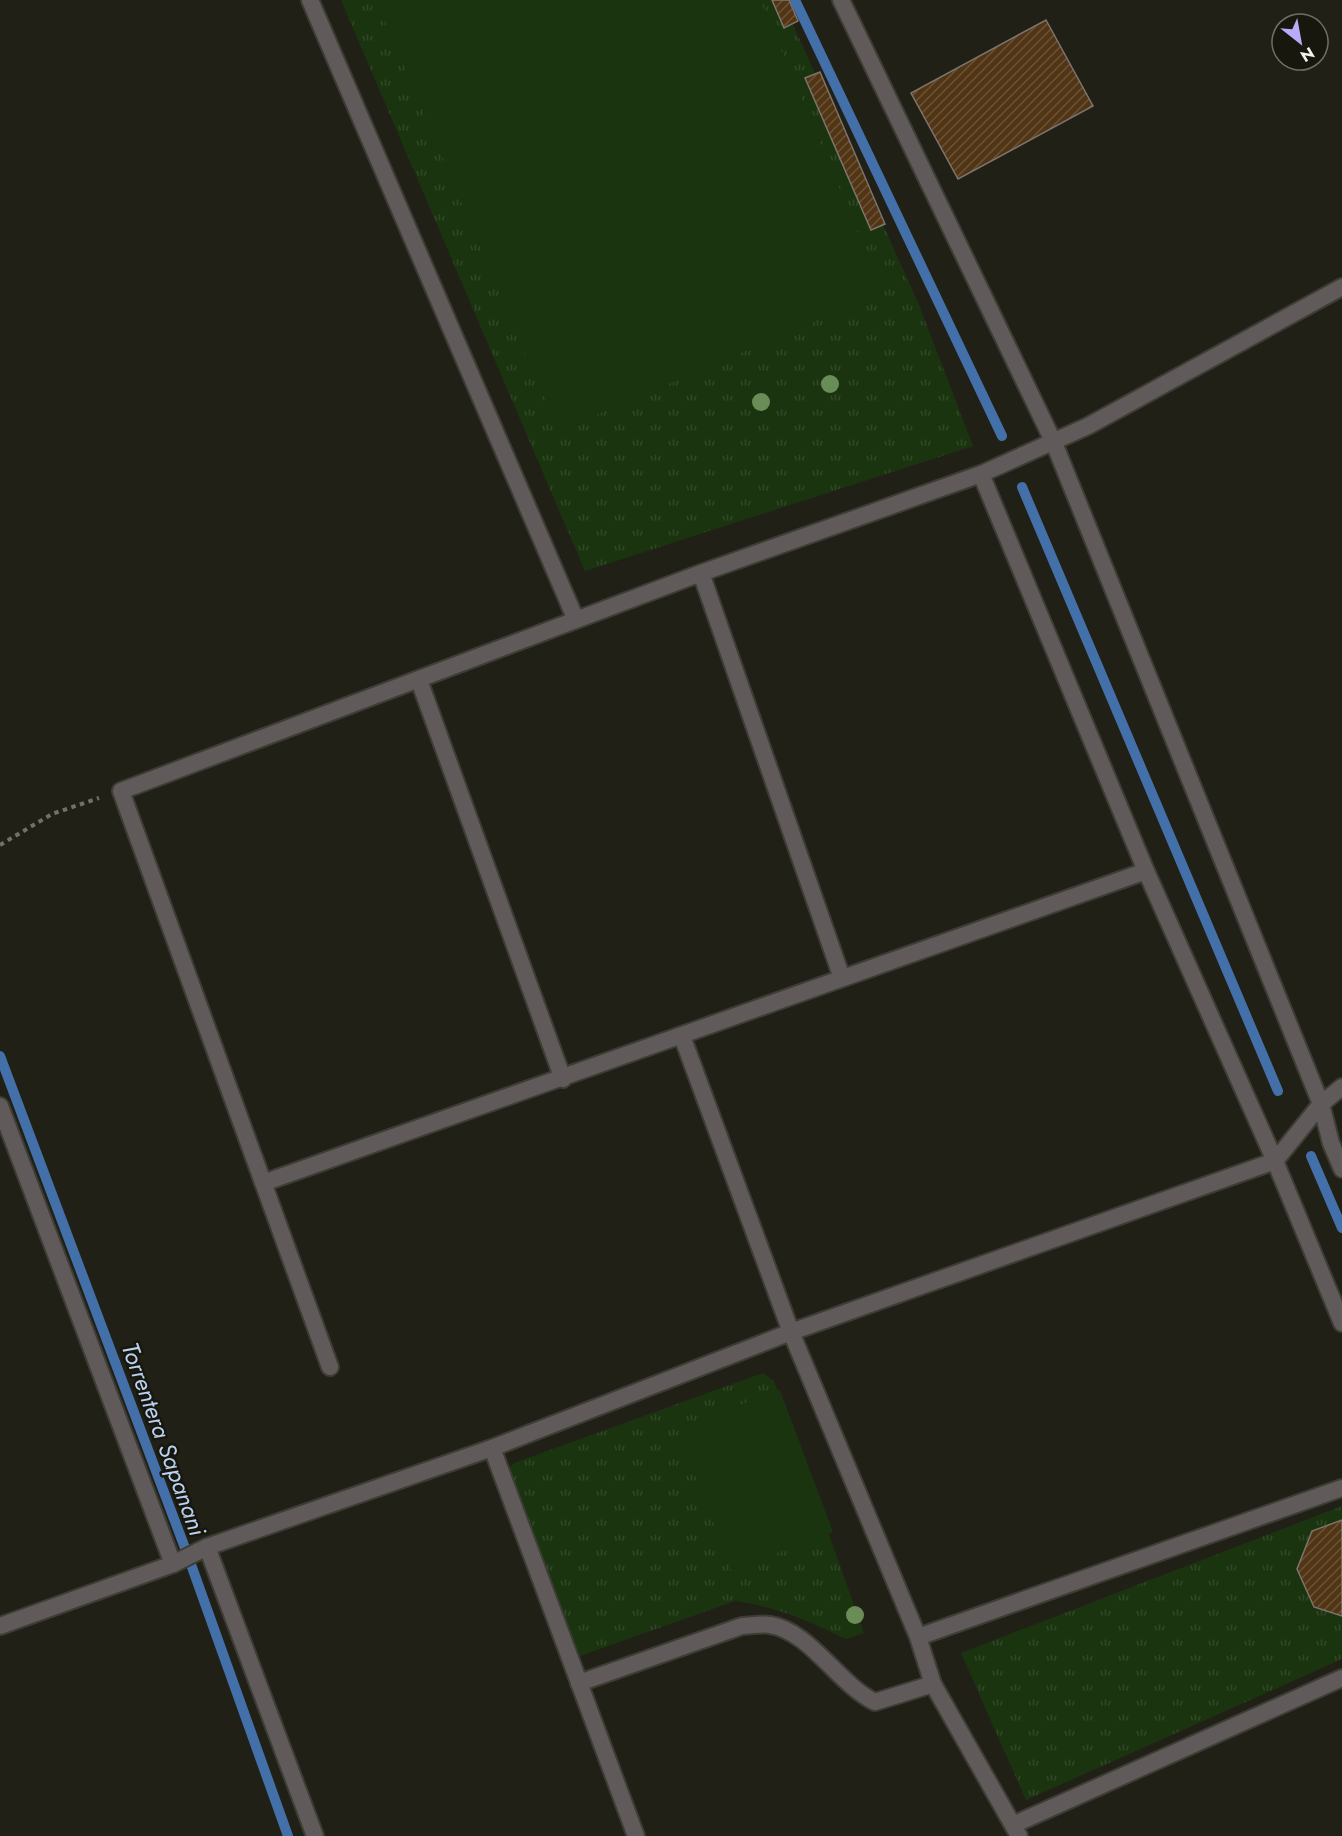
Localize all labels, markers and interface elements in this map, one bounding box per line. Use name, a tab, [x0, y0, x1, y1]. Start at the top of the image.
north arrow	[1270, 12, 1330, 72]
text: N	[1296, 41, 1319, 68]
water label: Torrentera Sapanani	[113, 1337, 216, 1541]

